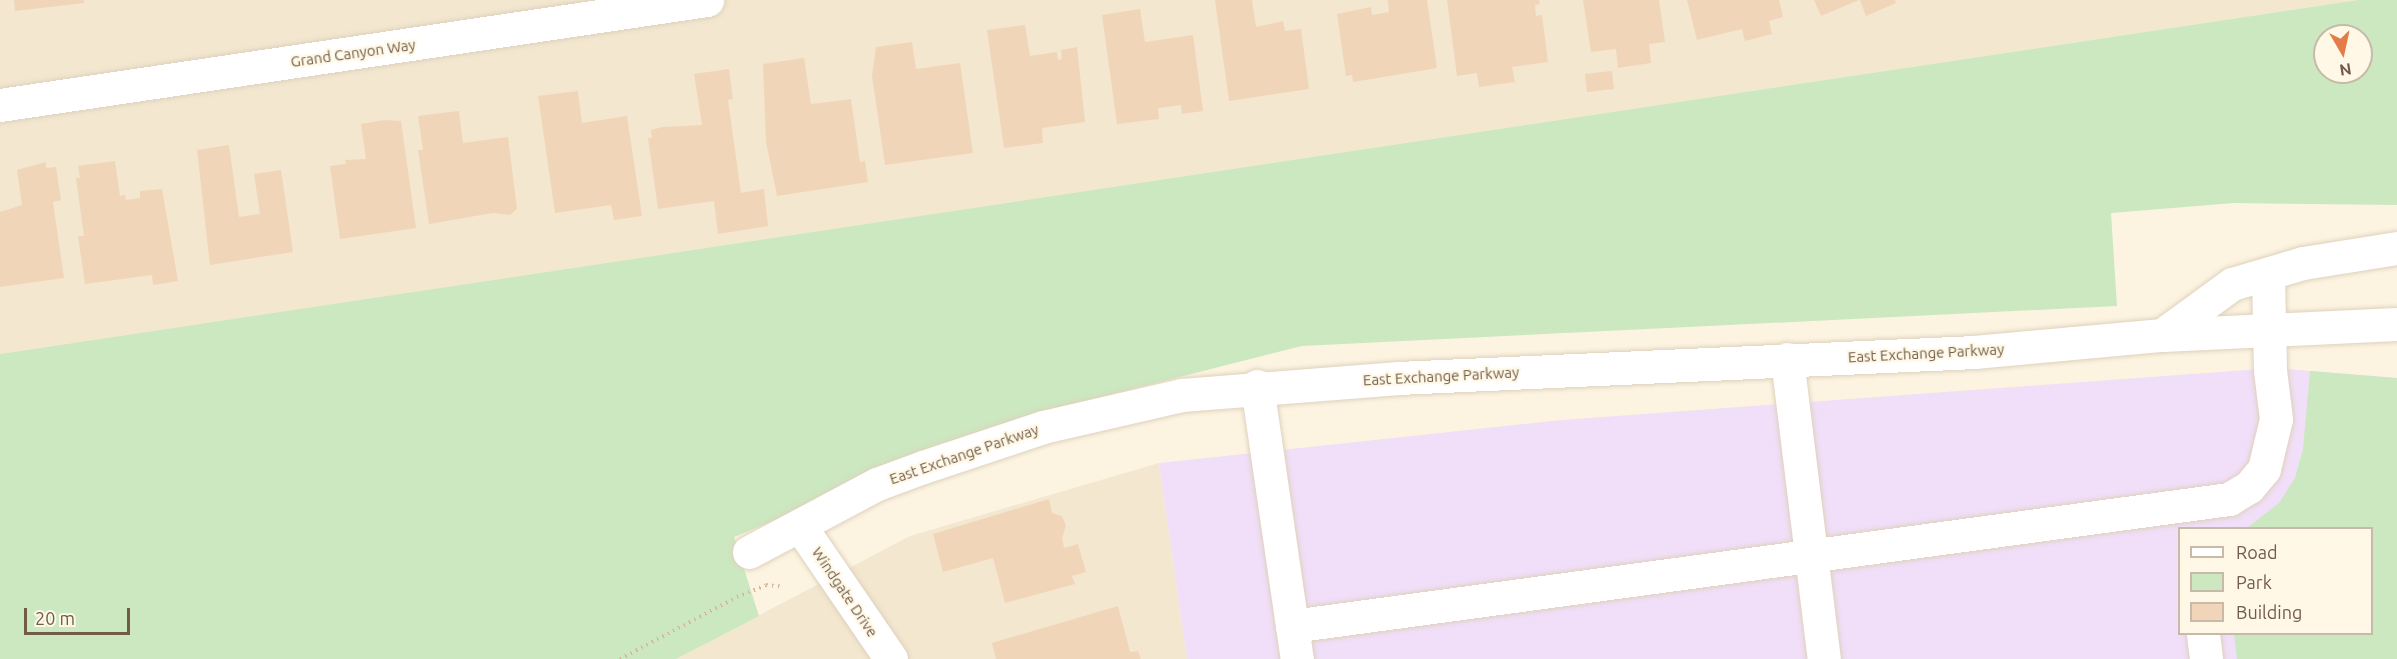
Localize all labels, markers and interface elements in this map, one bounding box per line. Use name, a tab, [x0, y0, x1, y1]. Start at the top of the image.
north arrow	[2313, 24, 2373, 84]
street label: Grand Canyon Way	[289, 35, 417, 71]
text: N	[2338, 60, 2353, 80]
street label: East Exchange Parkway	[1847, 340, 2005, 366]
street label: East Exchange Parkway	[1362, 363, 1520, 389]
street label: East Exchange Parkway	[887, 420, 1041, 488]
legend	[2178, 527, 2373, 635]
text: Road	[2236, 542, 2278, 562]
street label: Windgate Drive	[808, 544, 882, 640]
text: Park	[2236, 572, 2272, 592]
scale bar	[27, 596, 134, 634]
text: Building	[2236, 602, 2302, 622]
text: 20 m	[35, 608, 75, 628]

